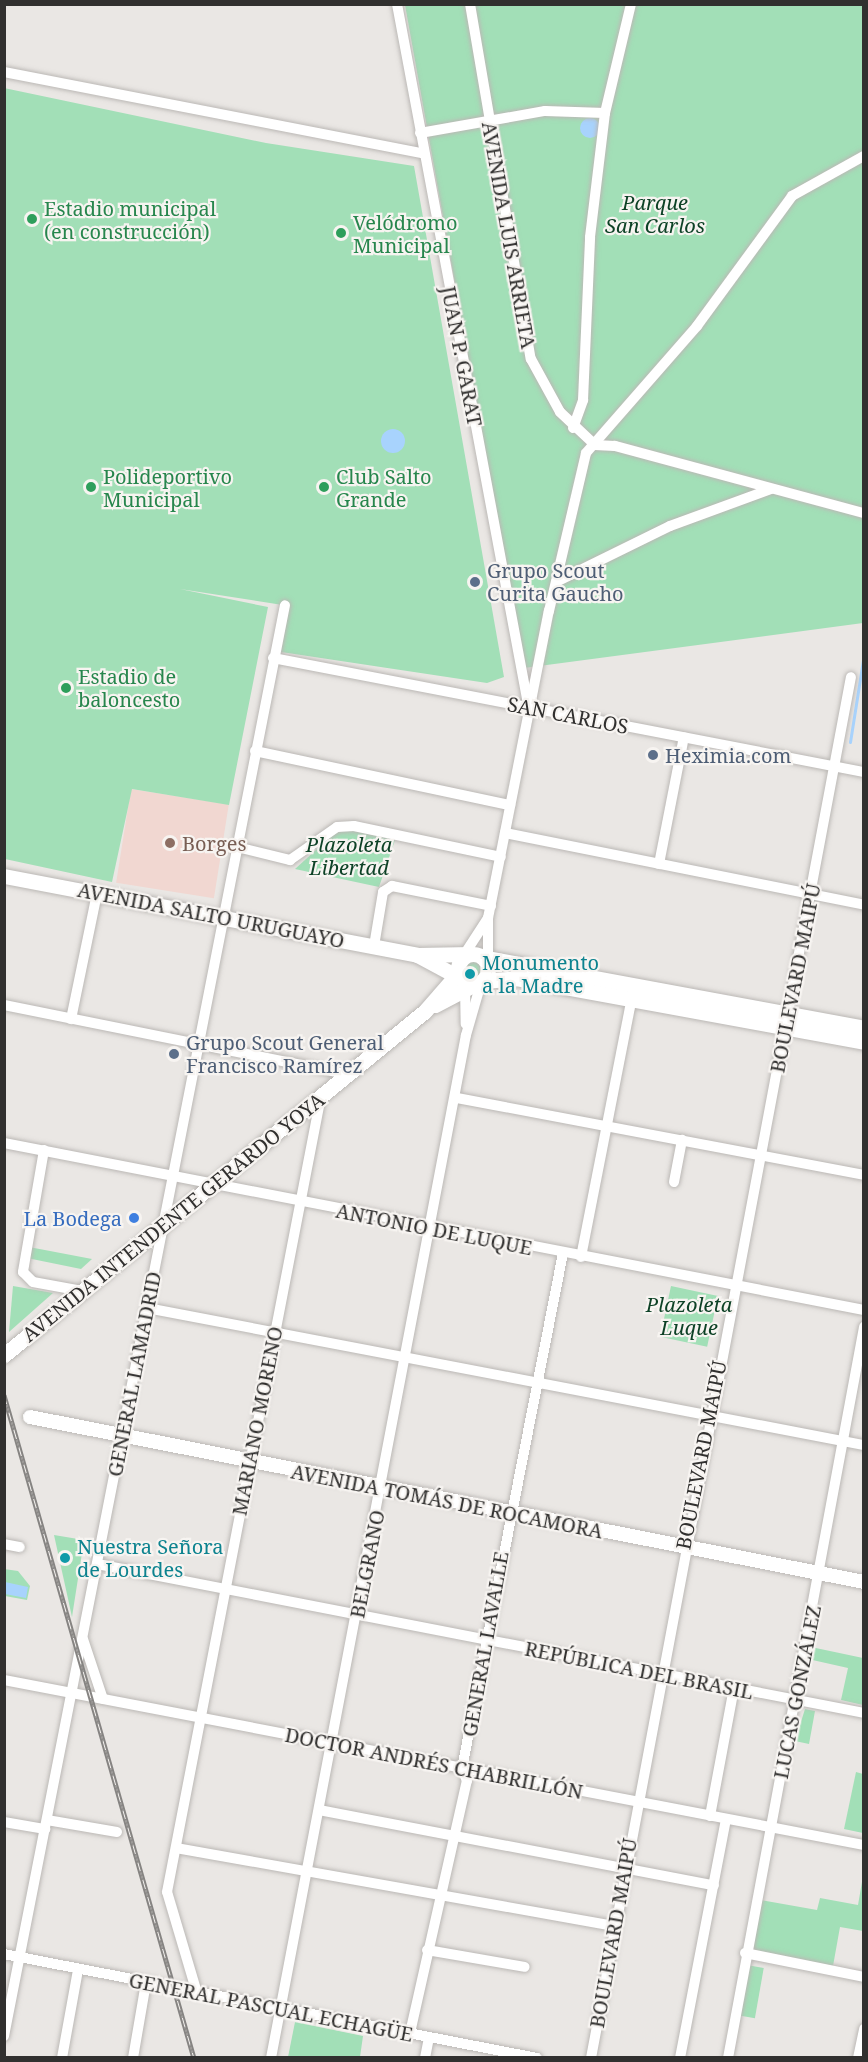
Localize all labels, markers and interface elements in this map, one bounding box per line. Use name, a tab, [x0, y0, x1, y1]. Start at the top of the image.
street label: AVENIDA LUIS ARRIETA	[477, 120, 541, 350]
park label: Parque San Carlos	[605, 190, 705, 237]
place label: Estadio municipal (en construcción)	[44, 196, 216, 243]
place label: Velódromo Municipal	[353, 210, 457, 257]
marker: Estadio municipal (en construcción)	[25, 212, 39, 226]
marker: Velódromo Municipal	[334, 226, 348, 240]
street label: JUAN P. GARAT	[437, 284, 487, 428]
place label: Polideportivo Municipal	[103, 464, 232, 511]
place label: Club Salto Grande	[336, 464, 432, 511]
marker: Polideportivo Municipal	[84, 480, 98, 494]
marker: Club Salto Grande	[317, 480, 331, 494]
place label: Grupo Scout Curita Gaucho	[487, 558, 624, 605]
marker: Grupo Scout Curita Gaucho	[468, 575, 482, 589]
place label: Estadio de baloncesto	[78, 664, 180, 711]
marker: Estadio de baloncesto	[59, 681, 73, 695]
street label: SAN CARLOS	[505, 692, 631, 738]
place label: Heximia.com	[665, 743, 791, 767]
marker: Heximia.com	[646, 748, 660, 762]
place label: Borges	[182, 831, 247, 855]
park label: Plazoleta Libertad	[306, 832, 392, 879]
marker: Borges	[163, 836, 177, 850]
street label: AVENIDA SALTO URUGUAYO	[76, 877, 346, 953]
street label: BOULEVARD MAIPÚ	[765, 881, 825, 1075]
place label: Monumento a la Madre	[482, 951, 599, 998]
marker: Monumento a la Madre	[463, 967, 477, 981]
place label: Grupo Scout General Francisco Ramírez	[186, 1030, 384, 1077]
marker: Grupo Scout General Francisco Ramírez	[167, 1047, 181, 1061]
street label: AVENIDA INTENDENTE GERARDO YOYA	[17, 1087, 329, 1347]
street label: ANTONIO DE LUQUE	[334, 1198, 534, 1260]
place label: La Bodega	[23, 1206, 122, 1230]
marker: La Bodega	[127, 1211, 141, 1225]
street label: GENERAL LAMADRID	[102, 1269, 166, 1479]
park label: Plazoleta Luque	[646, 1293, 732, 1340]
street label: MARIANO MORENO	[227, 1324, 287, 1518]
street label: BOULEVARD MAIPÚ	[671, 1358, 731, 1552]
street label: AVENIDA TOMÁS DE ROCAMORA	[289, 1459, 605, 1543]
street label: BELGRANO	[345, 1508, 389, 1620]
place label: Nuestra Señora de Lourdes	[77, 1534, 223, 1581]
street label: GENERAL LAVALLE	[457, 1550, 513, 1738]
marker: Nuestra Señora de Lourdes	[58, 1551, 72, 1565]
street label: LUCAS GONZÁLEZ	[768, 1603, 826, 1781]
street label: REPÚBLICA DEL BRASIL	[523, 1636, 755, 1704]
street label: DOCTOR ANDRÉS CHABRILLÓN	[283, 1722, 585, 1804]
street label: BOULEVARD MAIPÚ	[584, 1836, 642, 2030]
street label: GENERAL PASCUAL ECHAGÜE	[127, 1968, 415, 2046]

